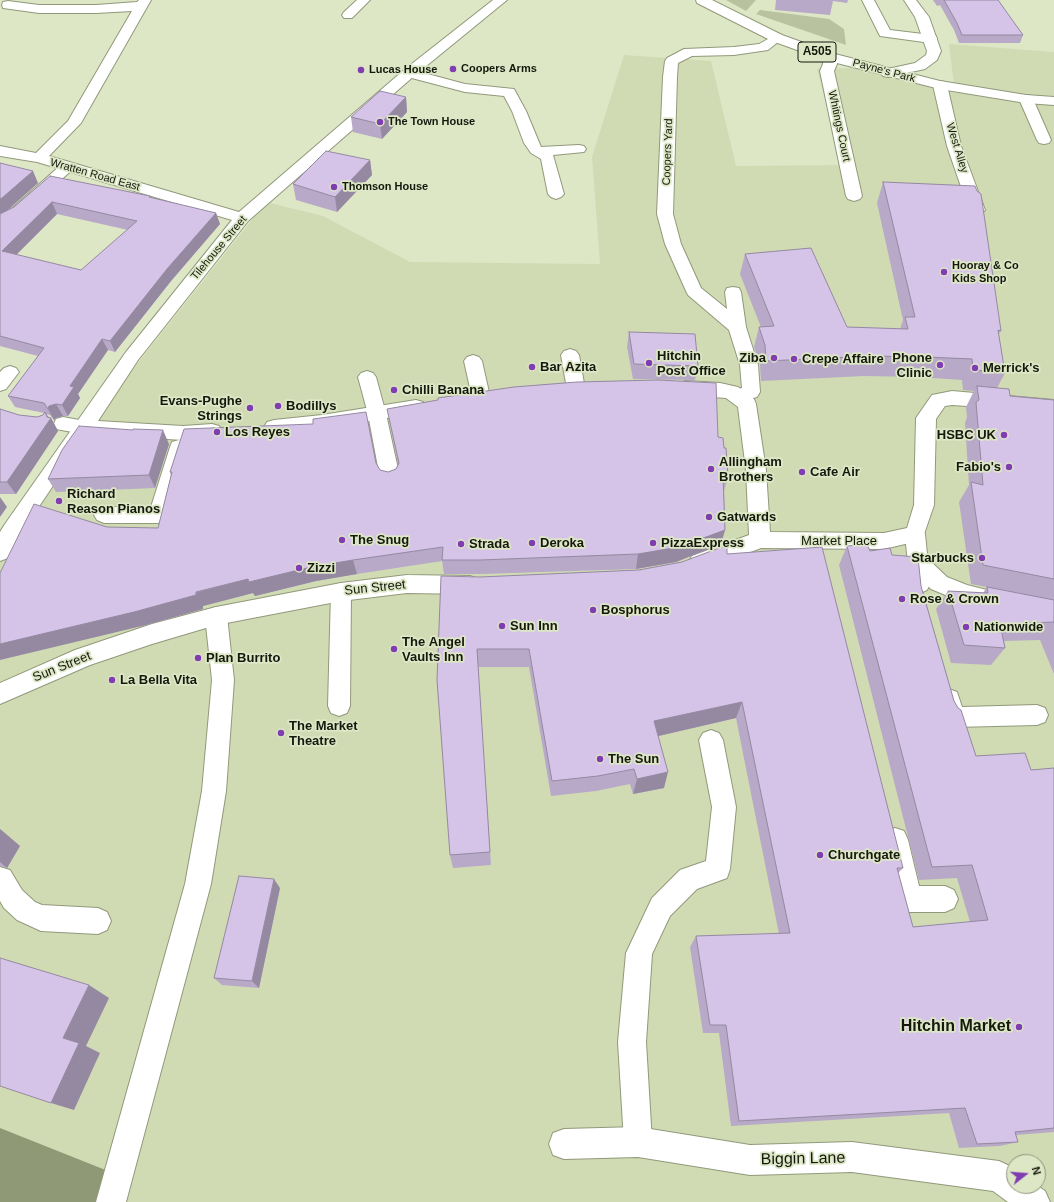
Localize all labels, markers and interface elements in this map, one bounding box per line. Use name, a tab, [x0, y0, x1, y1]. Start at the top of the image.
road number: A505	[798, 42, 836, 62]
street label: Payne's Park	[851, 56, 917, 86]
place label: Coopers Arms	[461, 62, 537, 76]
place label: Lucas House	[369, 63, 437, 77]
marker: Coopers Arms	[448, 64, 458, 74]
marker: Lucas House	[356, 65, 366, 75]
street label: Whitings Court	[825, 89, 853, 163]
place label: The Town House	[388, 115, 475, 129]
marker: The Town House	[375, 117, 385, 127]
street label: Coopers Yard	[660, 118, 676, 186]
street label: West Alley	[943, 121, 971, 175]
street label: Wratten Road East	[49, 156, 141, 194]
place label: Thomson House	[342, 180, 428, 194]
marker: Thomson House	[329, 182, 339, 192]
street label: Tilehouse Street	[188, 213, 250, 283]
place label: Hooray & Co Kids Shop	[952, 259, 1019, 285]
marker: Hooray & Co Kids Shop	[939, 267, 949, 277]
place label: Hitchin Post Office	[657, 348, 726, 379]
place label: Ziba	[739, 350, 766, 366]
place label: Phone Clinic	[892, 350, 932, 381]
place label: Crepe Affaire	[802, 351, 884, 367]
marker: Ziba	[769, 353, 779, 363]
marker: Crepe Affaire	[789, 354, 799, 364]
marker: Hitchin Post Office	[644, 358, 654, 368]
place label: Bar Azita	[540, 359, 596, 375]
marker: Phone Clinic	[935, 360, 945, 370]
place label: Merrick's	[983, 360, 1040, 376]
marker: Bar Azita	[527, 362, 537, 372]
marker: Merrick's	[970, 363, 980, 373]
place label: Chilli Banana	[402, 382, 484, 398]
marker: Chilli Banana	[389, 385, 399, 395]
place label: Evans-Pughe Strings	[160, 393, 242, 424]
place label: Bodillys	[286, 398, 337, 414]
marker: Bodillys	[273, 401, 283, 411]
marker: Evans-Pughe Strings	[245, 403, 255, 413]
place label: Los Reyes	[225, 424, 290, 440]
marker: Los Reyes	[212, 427, 222, 437]
place label: HSBC UK	[937, 427, 996, 443]
marker: HSBC UK	[999, 430, 1009, 440]
place label: Allingham Brothers	[719, 454, 782, 485]
place label: Fabio's	[956, 459, 1001, 475]
marker: Fabio's	[1004, 462, 1014, 472]
marker: Allingham Brothers	[706, 464, 716, 474]
place label: Cafe Air	[810, 464, 860, 480]
marker: Cafe Air	[797, 467, 807, 477]
place label: Richard Reason Pianos	[67, 486, 160, 517]
marker: Richard Reason Pianos	[54, 496, 64, 506]
place label: Gatwards	[717, 509, 776, 525]
marker: Gatwards	[704, 512, 714, 522]
place label: The Snug	[350, 532, 409, 548]
street label: Market Place	[801, 533, 877, 549]
marker: The Snug	[337, 535, 347, 545]
place label: Deroka	[540, 535, 584, 551]
place label: PizzaExpress	[661, 535, 744, 551]
place label: Strada	[469, 536, 509, 552]
marker: Deroka	[527, 538, 537, 548]
marker: PizzaExpress	[648, 538, 658, 548]
marker: Strada	[456, 539, 466, 549]
place label: Starbucks	[911, 550, 974, 566]
marker: Starbucks	[977, 553, 987, 563]
place label: Zizzi	[307, 560, 335, 576]
marker: Zizzi	[294, 563, 304, 573]
street label: Sun Street	[344, 577, 406, 599]
place label: Rose & Crown	[910, 591, 999, 607]
marker: Rose & Crown	[897, 594, 907, 604]
place label: Bosphorus	[601, 602, 670, 618]
marker: Bosphorus	[588, 605, 598, 615]
place label: Sun Inn	[510, 618, 558, 634]
place label: Nationwide	[974, 619, 1043, 635]
marker: Sun Inn	[497, 621, 507, 631]
marker: Nationwide	[961, 622, 971, 632]
place label: The Angel Vaults Inn	[402, 634, 465, 665]
marker: The Angel Vaults Inn	[389, 644, 399, 654]
street label: Sun Street	[31, 648, 93, 686]
place label: Plan Burrito	[206, 650, 280, 666]
marker: Plan Burrito	[193, 653, 203, 663]
place label: La Bella Vita	[120, 672, 197, 688]
marker: La Bella Vita	[107, 675, 117, 685]
place label: The Market Theatre	[289, 718, 358, 749]
marker: The Market Theatre	[276, 728, 286, 738]
place label: The Sun	[608, 751, 659, 767]
marker: The Sun	[595, 754, 605, 764]
place label: Churchgate	[828, 847, 900, 863]
marker: Churchgate	[815, 850, 825, 860]
place label: Hitchin Market	[901, 1017, 1011, 1037]
marker: Hitchin Market	[1014, 1022, 1024, 1032]
street label: Biggin Lane	[761, 1149, 845, 1169]
north arrow	[1006, 1154, 1046, 1194]
text: N	[1030, 1165, 1043, 1176]

